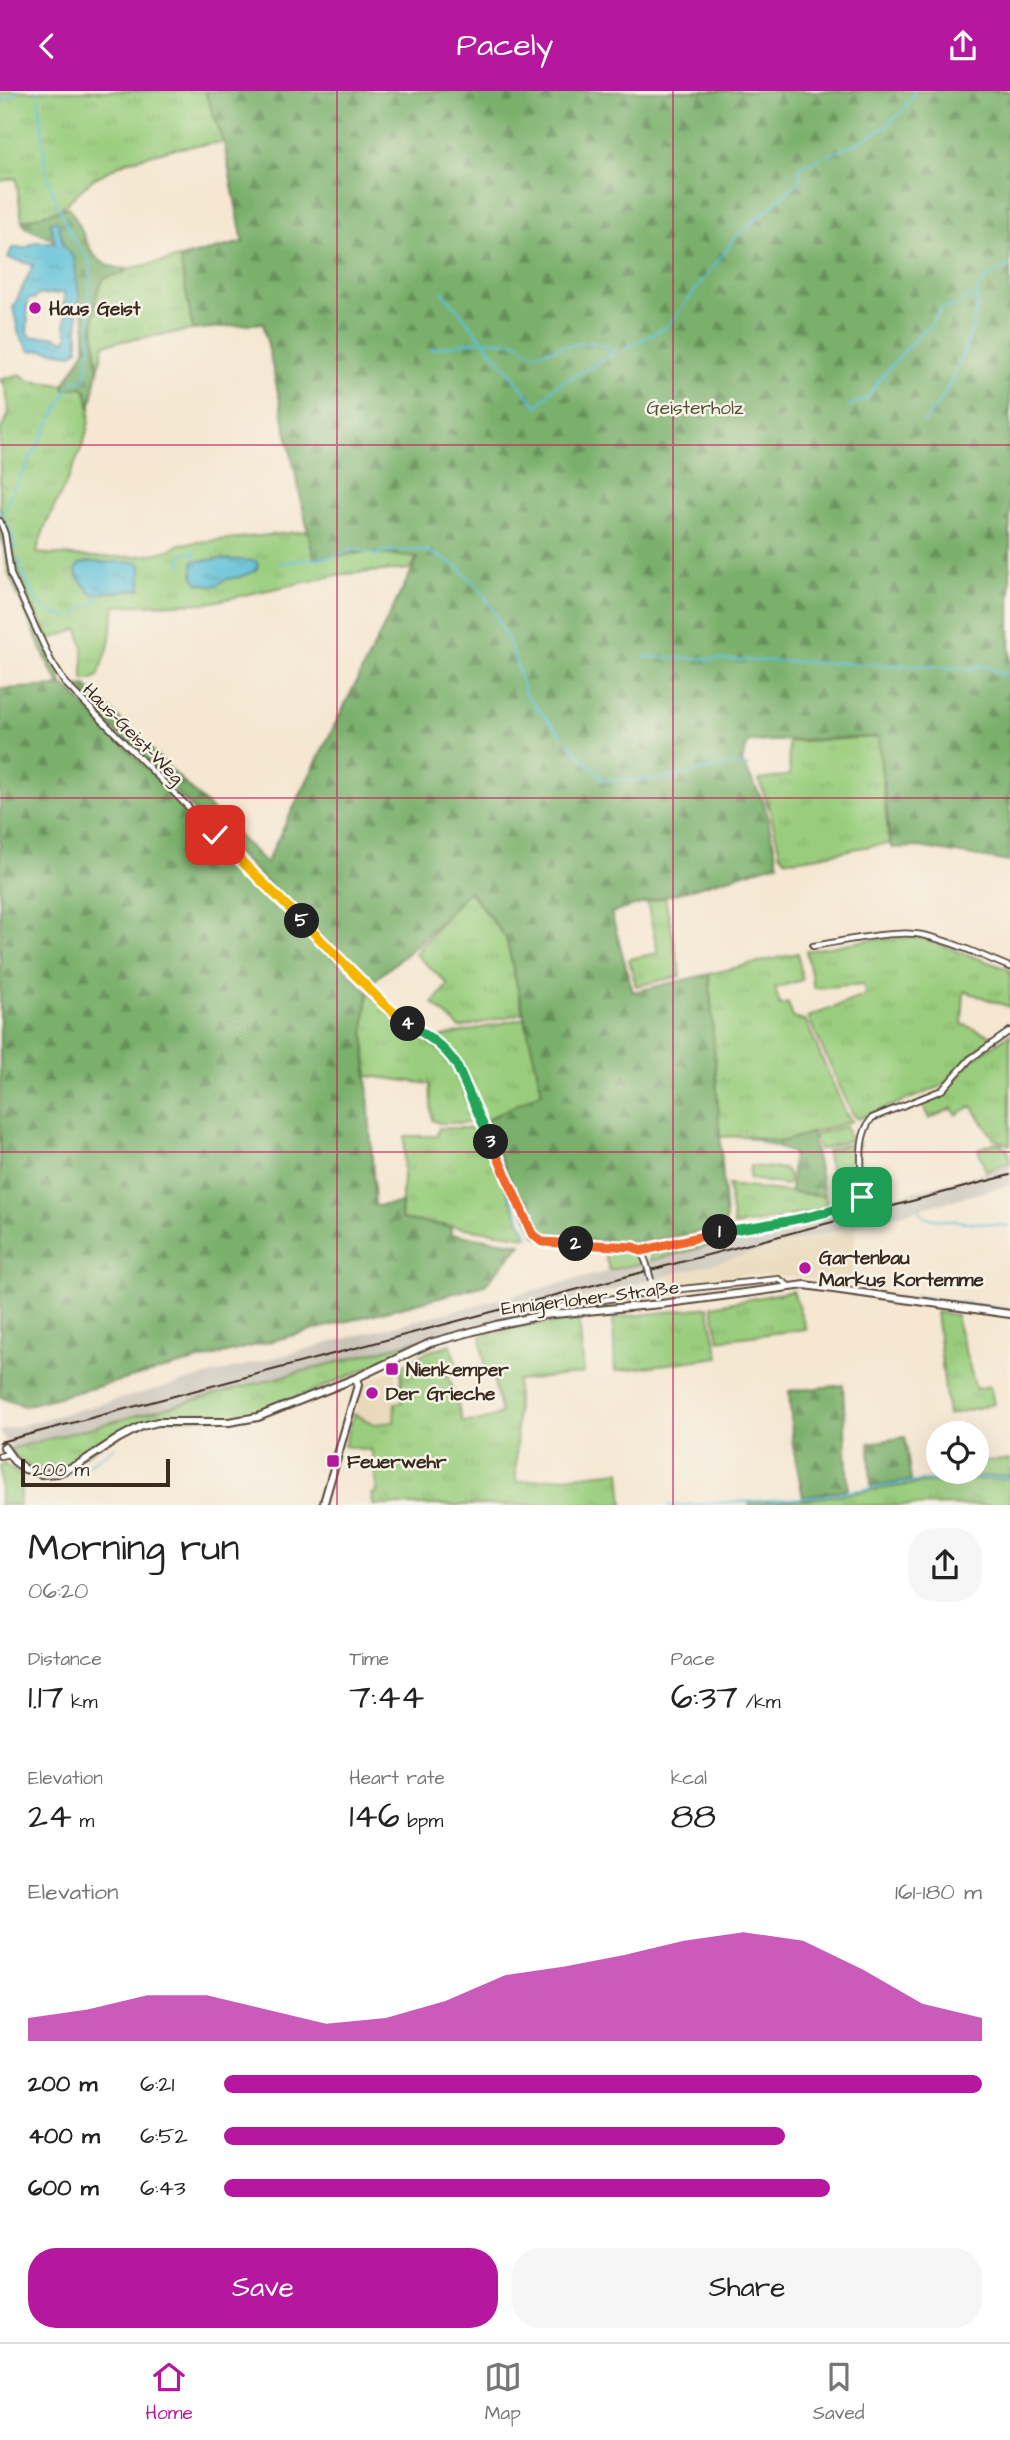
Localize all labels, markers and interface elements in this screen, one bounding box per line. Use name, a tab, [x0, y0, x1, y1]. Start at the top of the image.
text: Pacely	[457, 23, 553, 68]
icon: back	[28, 27, 66, 65]
icon: share	[944, 27, 982, 65]
place label: Haus Geist	[49, 296, 141, 323]
marker: Haus Geist	[27, 300, 43, 316]
park label: Geisterholz	[647, 395, 744, 422]
street label: Haus-Geist-Weg	[75, 677, 190, 792]
pin	[185, 805, 245, 865]
icon: check	[196, 816, 234, 854]
pin: 5	[284, 903, 320, 939]
text: 5	[295, 907, 308, 934]
pin: 4	[390, 1007, 426, 1041]
text: 4	[401, 1010, 414, 1037]
pin: 3	[474, 1125, 508, 1159]
text: 3	[486, 1128, 495, 1155]
pin	[832, 1167, 892, 1227]
icon: arrive	[843, 1178, 881, 1216]
pin: 1	[702, 1215, 738, 1249]
text: 1	[718, 1218, 721, 1245]
pin: 2	[558, 1227, 594, 1261]
text: 2	[570, 1230, 581, 1257]
place label: Gartenbau Markus Kortemme	[819, 1245, 985, 1294]
marker: Gartenbau Markus Kortemme	[797, 1260, 813, 1276]
street label: Ennigerloher Straße	[500, 1274, 681, 1324]
place label: Nienkemper	[406, 1357, 509, 1384]
marker: Nienkemper	[384, 1361, 400, 1377]
place label: Der Grieche	[386, 1381, 496, 1408]
marker: Der Grieche	[364, 1385, 380, 1401]
map controls	[926, 1421, 989, 1484]
button: locate	[926, 1421, 989, 1484]
place label: Feuerwehr	[347, 1449, 447, 1476]
marker: Feuerwehr	[325, 1453, 341, 1469]
scale bar	[21, 1457, 170, 1488]
text: 200 m	[32, 1457, 89, 1484]
text: Morning run	[28, 1523, 240, 1575]
button: share	[908, 1528, 982, 1602]
text: 06:20	[28, 1575, 88, 1607]
text: Distance	[28, 1646, 102, 1673]
text: Time	[349, 1646, 389, 1673]
text: Pace	[671, 1646, 715, 1673]
text: 1.17	[28, 1673, 63, 1722]
text: 7:44	[349, 1673, 424, 1722]
text: 6:37	[671, 1673, 738, 1722]
text: km	[63, 1689, 98, 1716]
text: /km	[738, 1689, 781, 1716]
text: Elevation	[28, 1765, 103, 1792]
text: Heart rate	[349, 1765, 445, 1792]
text: kcal	[671, 1765, 707, 1792]
text: 24	[28, 1792, 72, 1841]
text: 146	[349, 1792, 400, 1841]
text: 88	[671, 1792, 716, 1841]
text: m	[72, 1808, 94, 1835]
text: bpm	[400, 1808, 443, 1835]
text: Elevation	[28, 1876, 119, 1908]
text: 161–180 m	[895, 1876, 982, 1908]
text: 200 m	[28, 2068, 97, 2100]
text: 6:21	[140, 2068, 174, 2100]
text: 400 m	[28, 2120, 100, 2152]
text: 6:52	[140, 2120, 188, 2152]
text: 600 m	[28, 2172, 99, 2204]
text: 6:43	[140, 2172, 186, 2204]
button: Save	[28, 2248, 498, 2328]
button: Share	[512, 2248, 982, 2328]
tab: Home	[145, 2358, 193, 2427]
tab: Map	[484, 2358, 522, 2427]
tab: Saved	[813, 2358, 864, 2427]

